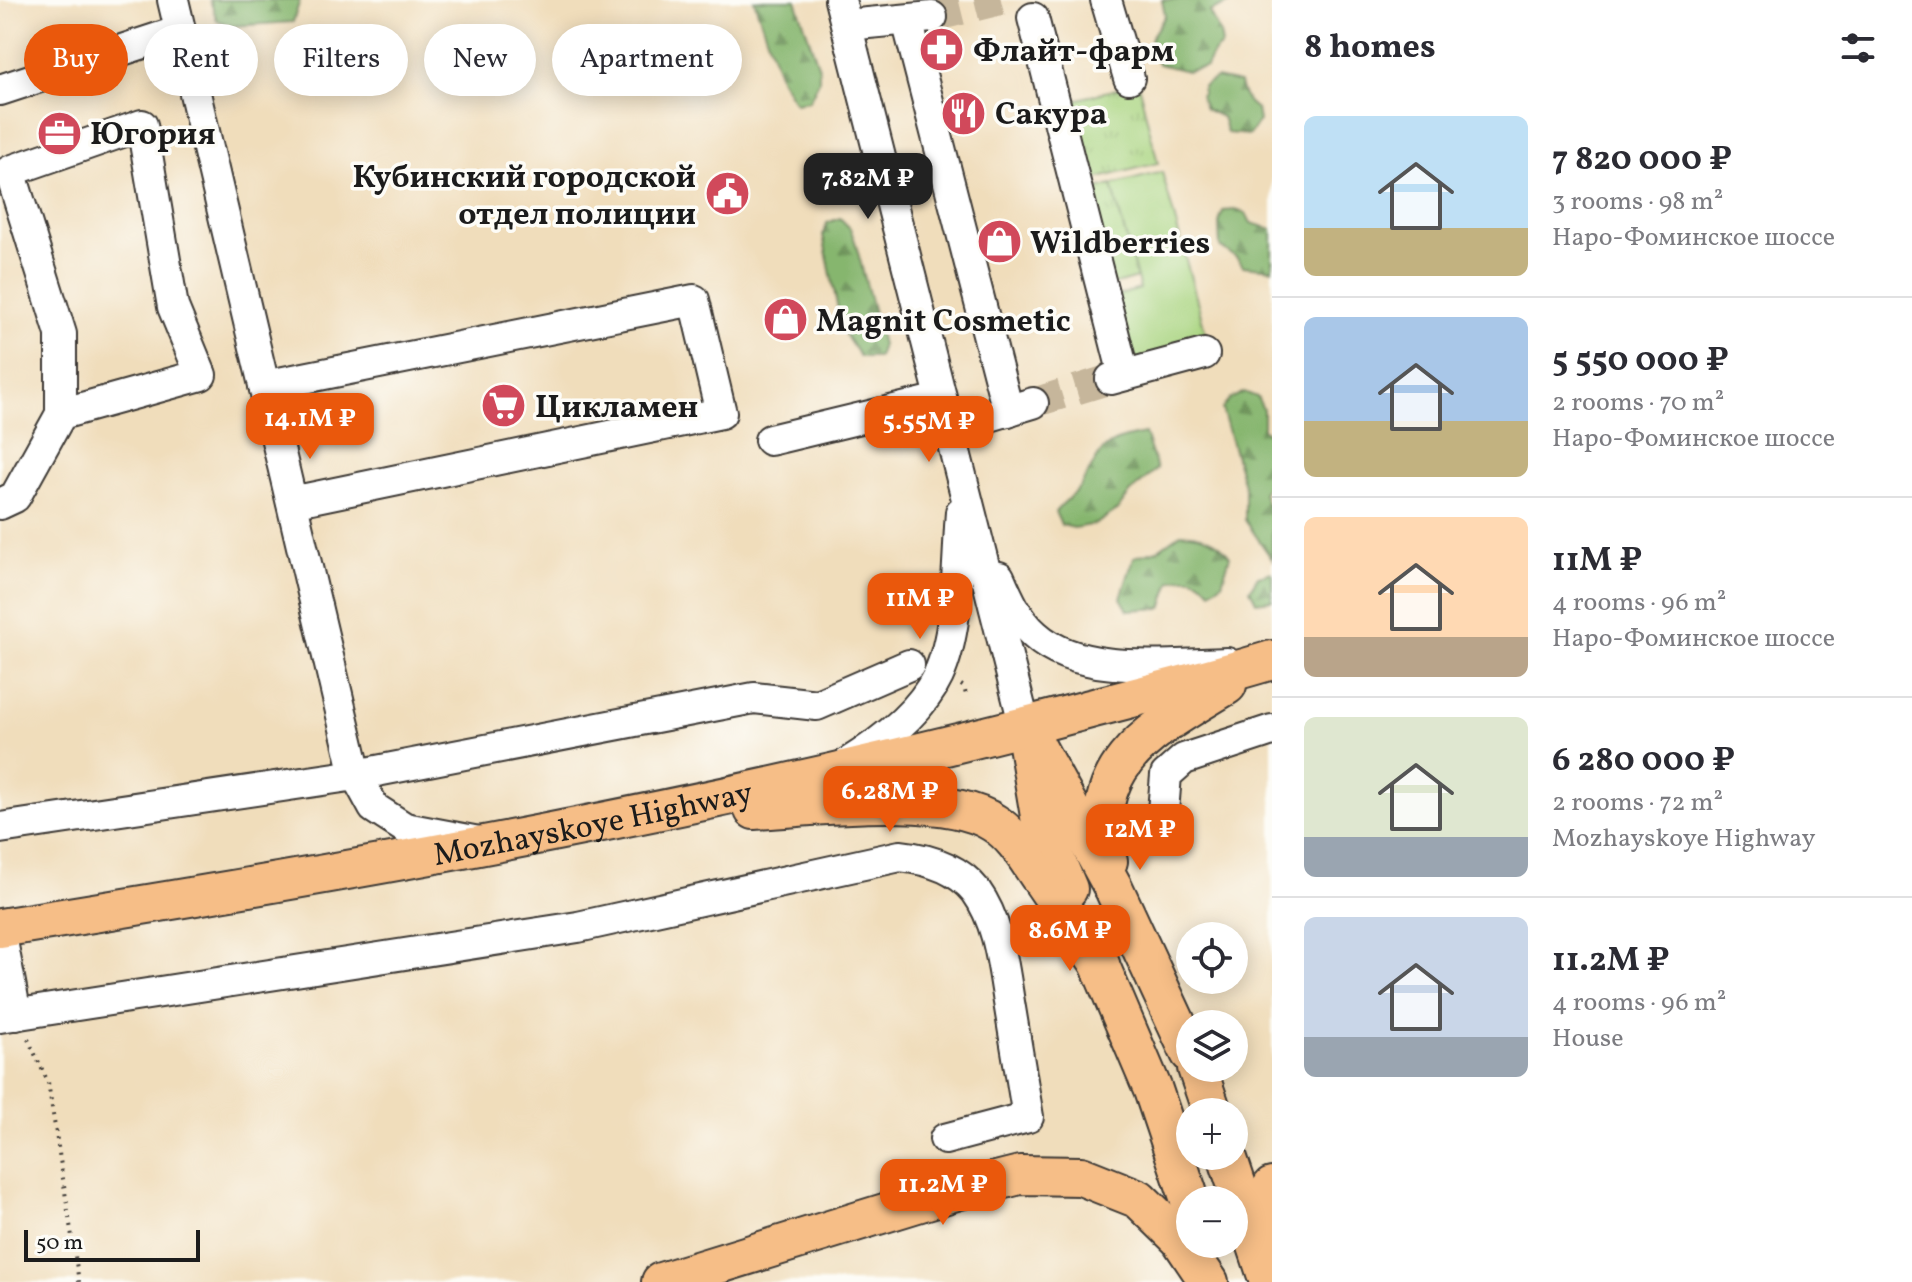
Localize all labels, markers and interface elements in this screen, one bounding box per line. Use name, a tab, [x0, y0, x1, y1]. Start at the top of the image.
chip: Buy	[24, 24, 128, 96]
chip: Rent	[144, 24, 258, 96]
chip: Filters	[274, 24, 408, 96]
chip: New	[424, 24, 536, 96]
chip: Apartment	[552, 24, 742, 96]
text: 8 homes	[1304, 25, 1436, 72]
pharmacy icon: Флайт-фарм	[918, 26, 966, 74]
icon: filters	[1836, 26, 1880, 70]
place label: Флайт-фарм	[973, 31, 1175, 75]
restaurant icon: Сакура	[940, 89, 988, 137]
place label: Сакура	[995, 94, 1107, 138]
office icon: Югория	[35, 109, 83, 157]
place label: Югория	[90, 114, 216, 158]
text: 7 820 000 ₽	[1552, 137, 1732, 184]
icon: home	[1368, 148, 1464, 244]
pin: 7.82M ₽	[794, 153, 942, 221]
place label: Кубинский городской отдел полиции	[352, 157, 696, 238]
text: 7.82M ₽	[822, 161, 914, 197]
public building icon: Кубинский городской отдел полиции	[703, 170, 751, 218]
text: 3 rooms · 98 m²	[1552, 184, 1723, 220]
shop icon: Wildberries	[975, 218, 1023, 266]
text: Наро-Фоминское шоссе	[1552, 220, 1835, 256]
place label: Wildberries	[1030, 223, 1210, 267]
shop icon: Magnit Cosmetic	[761, 296, 809, 344]
place label: Magnit Cosmetic	[816, 301, 1071, 345]
text: 5 550 000 ₽	[1552, 338, 1729, 385]
icon: home	[1368, 349, 1464, 445]
supermarket icon: Цикламен	[480, 382, 528, 430]
text: 2 rooms · 70 m²	[1552, 385, 1724, 421]
place label: Цикламен	[535, 387, 698, 431]
pin: 14.1M ₽	[236, 393, 384, 461]
pin: 5.55M ₽	[855, 396, 1003, 464]
text: 14.1M ₽	[264, 401, 356, 437]
text: 5.55M ₽	[883, 404, 975, 440]
text: Наро-Фоминское шоссе	[1552, 421, 1835, 457]
text: 11M ₽	[1552, 538, 1642, 585]
icon: home	[1368, 549, 1464, 645]
pin: 11M ₽	[864, 573, 976, 641]
text: 11M ₽	[885, 581, 955, 617]
text: 4 rooms · 96 m²	[1552, 585, 1726, 621]
text: Наро-Фоминское шоссе	[1552, 621, 1835, 657]
text: 6 280 000 ₽	[1552, 738, 1735, 785]
icon: home	[1368, 749, 1464, 845]
pin: 6.28M ₽	[816, 766, 964, 834]
street label: Mozhayskoye Highway	[430, 772, 757, 879]
text: 6.28M ₽	[841, 774, 939, 810]
text: 2 rooms · 72 m²	[1552, 785, 1723, 821]
pin: 12M ₽	[1084, 804, 1196, 872]
text: 12M ₽	[1104, 812, 1176, 848]
text: Mozhayskoye Highway	[1552, 821, 1816, 857]
pin: 8.6M ₽	[1005, 905, 1135, 973]
text: 8.6M ₽	[1028, 913, 1112, 949]
map controls	[1176, 922, 1248, 1258]
button: locate	[1176, 922, 1248, 994]
text: 11.2M ₽	[1552, 938, 1670, 985]
icon: home	[1368, 949, 1464, 1045]
text: 4 rooms · 96 m²	[1552, 985, 1726, 1021]
button: layers	[1176, 1010, 1248, 1082]
text: House	[1552, 1021, 1624, 1057]
button: +	[1176, 1098, 1248, 1170]
pin: 11.2M ₽	[869, 1159, 1017, 1227]
text: 11.2M ₽	[898, 1167, 988, 1203]
button: −	[1176, 1186, 1248, 1258]
scale bar	[24, 1226, 200, 1262]
text: 50 m	[36, 1228, 83, 1259]

